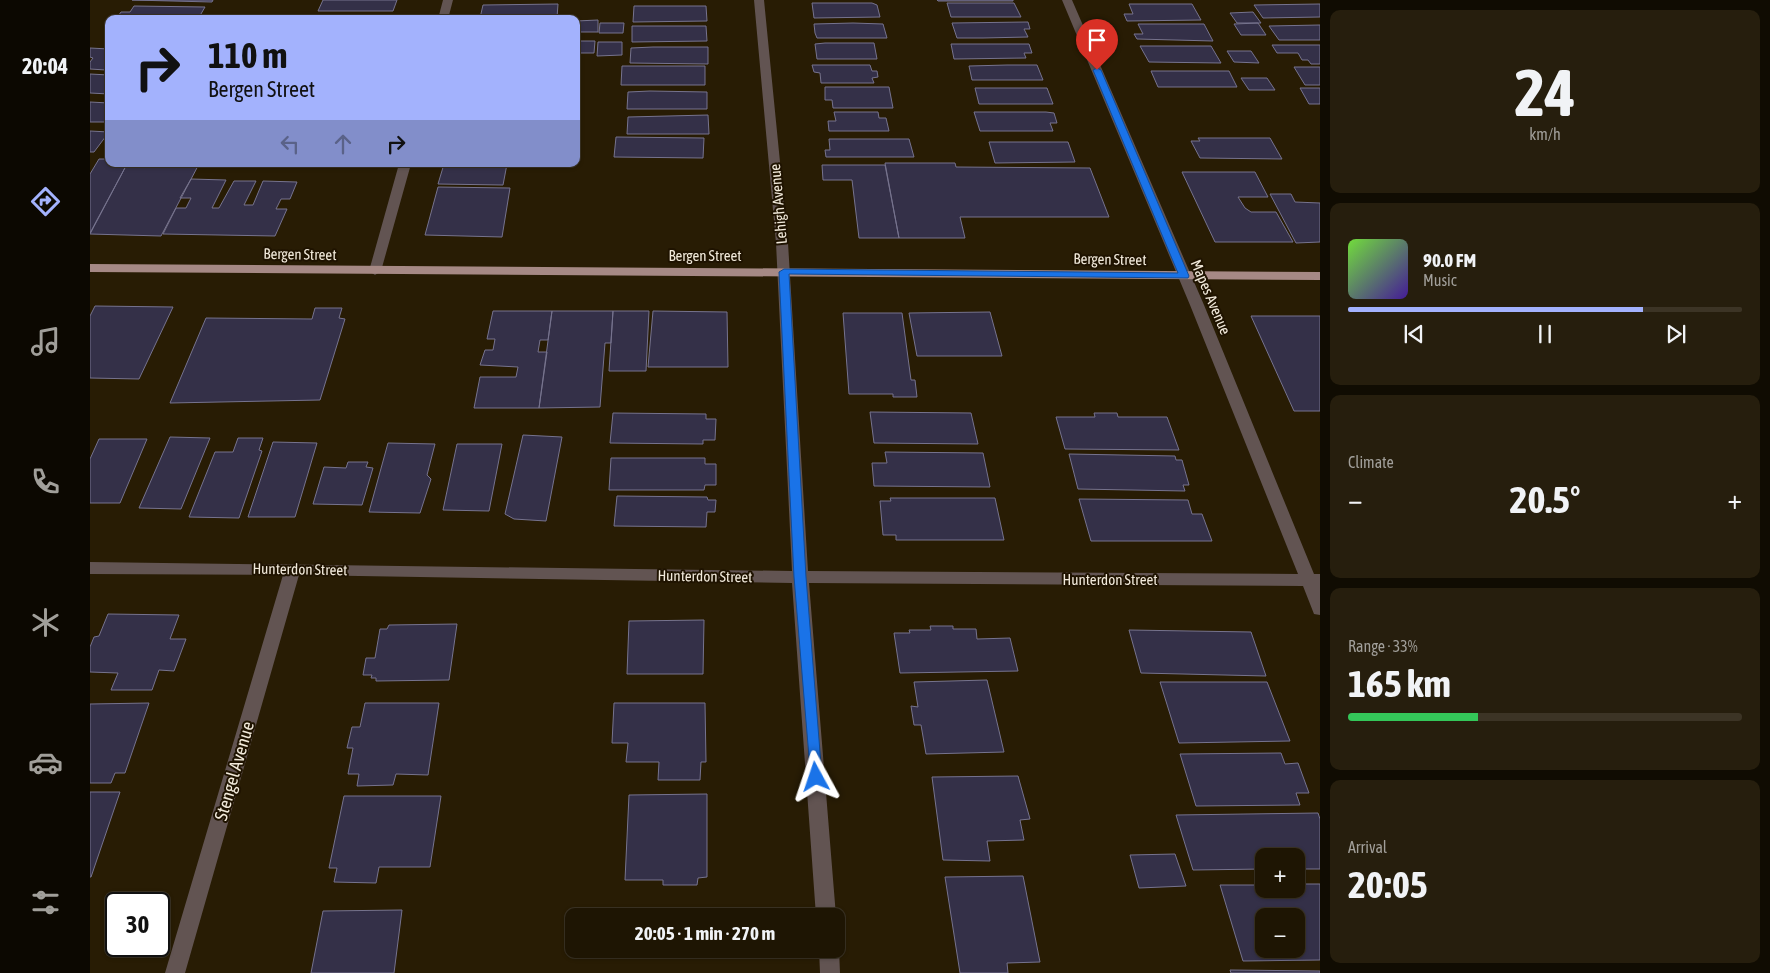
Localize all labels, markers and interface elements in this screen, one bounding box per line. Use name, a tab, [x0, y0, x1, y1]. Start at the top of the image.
pin	[1076, 19, 1118, 70]
icon: arrive	[1083, 26, 1111, 54]
icon: right	[125, 35, 190, 100]
text: 110 m	[208, 35, 287, 75]
text: 20:04	[22, 53, 68, 79]
text: 24	[1514, 55, 1576, 130]
text: Bergen Street	[208, 76, 315, 102]
text: km/h	[1529, 125, 1561, 143]
icon: left	[276, 130, 304, 158]
icon: ahead	[329, 130, 357, 158]
icon: right	[382, 130, 410, 158]
street label: Lehigh Avenue	[766, 163, 790, 245]
icon: directions	[28, 184, 63, 219]
street label: Bergen Street	[263, 245, 337, 263]
street label: Bergen Street	[668, 247, 742, 264]
text: 90.0 FM	[1423, 249, 1476, 271]
street label: Bergen Street	[1073, 250, 1147, 268]
street label: Mapes Avenue	[1188, 257, 1234, 337]
text: Music	[1423, 271, 1457, 289]
icon: previous	[1400, 320, 1428, 348]
icon: pause	[1531, 320, 1559, 348]
icon: next	[1662, 320, 1690, 348]
icon: music	[28, 324, 63, 359]
text: Climate	[1348, 453, 1394, 471]
icon: phone	[28, 464, 63, 499]
text: 20.5°	[1510, 478, 1580, 521]
text: −	[1348, 483, 1363, 515]
text: +	[1727, 483, 1742, 515]
street label: Hunterdon Street	[252, 560, 348, 578]
street label: Hunterdon Street	[657, 567, 753, 585]
street label: Hunterdon Street	[1062, 571, 1158, 588]
icon: climate	[28, 605, 63, 640]
text: Range · 33%	[1348, 637, 1418, 655]
text: 165 km	[1348, 662, 1451, 705]
street label: Stengel Avenue	[210, 719, 258, 823]
icon: car	[28, 745, 63, 780]
position arrow	[789, 750, 841, 802]
text: Arrival	[1348, 838, 1387, 856]
map controls	[1255, 848, 1305, 958]
button: +	[1255, 848, 1305, 898]
text: 20:05	[1348, 863, 1428, 906]
icon: filters	[28, 885, 63, 920]
speed limit sign: 30	[105, 892, 170, 957]
button: −	[1255, 908, 1305, 958]
text: 20:05 · 1 min · 270 m	[635, 922, 775, 944]

